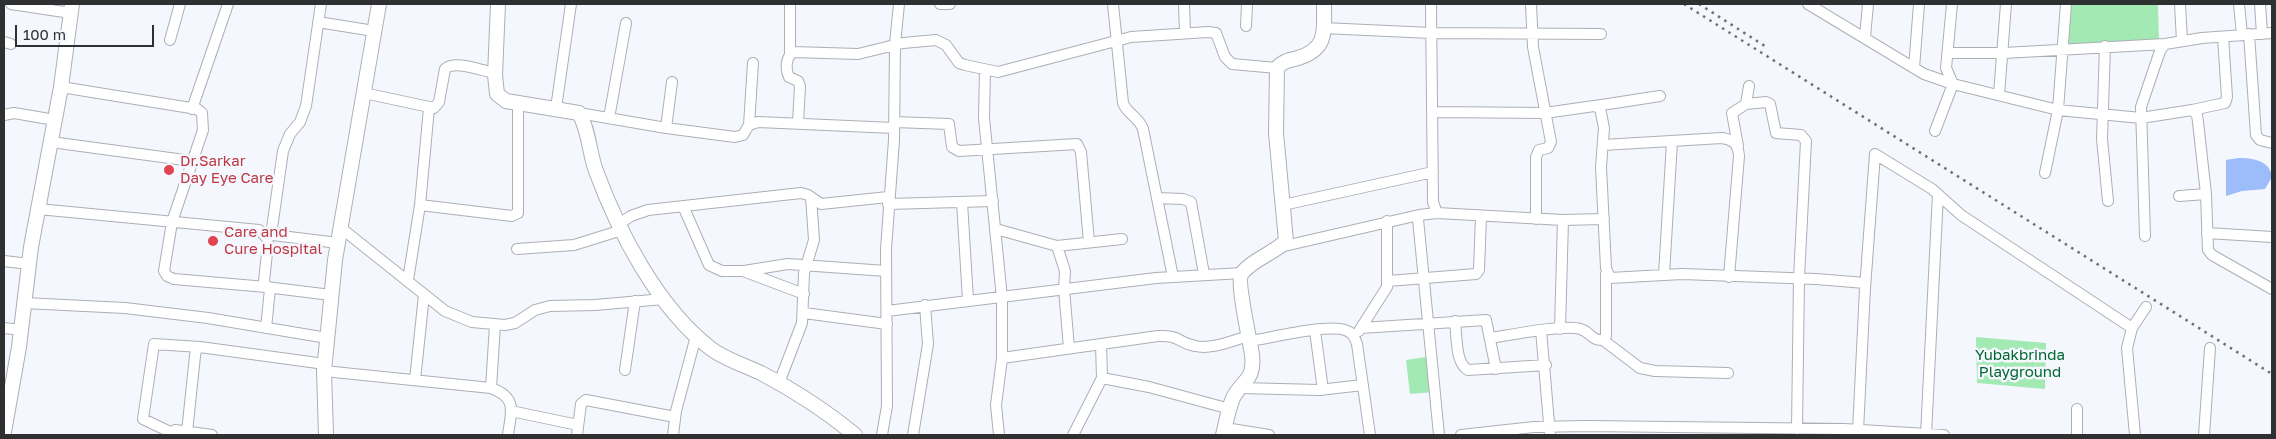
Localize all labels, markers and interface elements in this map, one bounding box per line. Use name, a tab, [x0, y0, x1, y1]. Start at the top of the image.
scale bar	[18, 15, 156, 47]
text: 100 m	[23, 25, 66, 43]
place label: Dr.Sarkar Day Eye Care	[180, 152, 273, 187]
marker: Dr.Sarkar Day Eye Care	[162, 163, 176, 177]
place label: Care and Cure Hospital	[224, 223, 322, 258]
marker: Care and Cure Hospital	[206, 234, 220, 248]
park label: Yubakbrinda Playground	[1975, 346, 2065, 381]

